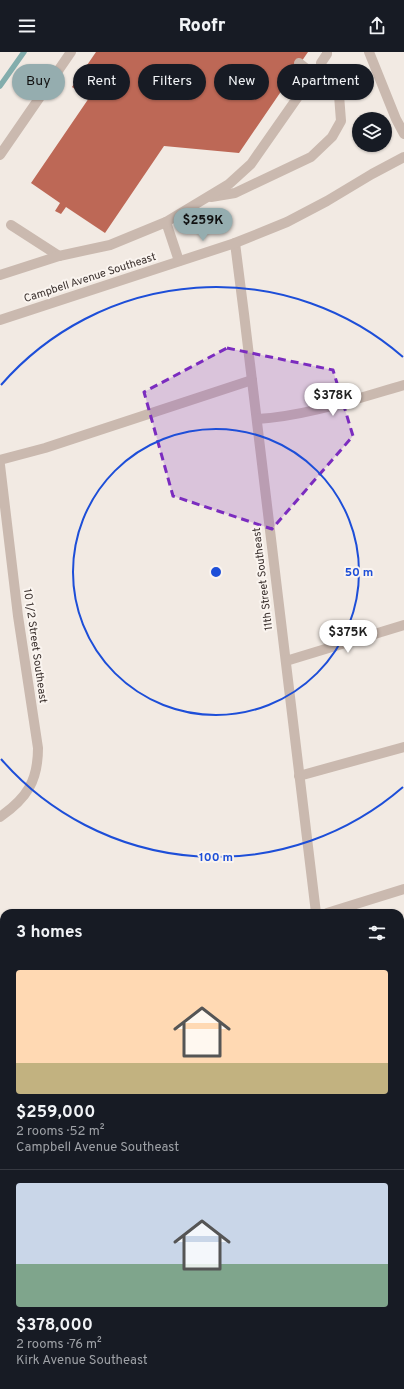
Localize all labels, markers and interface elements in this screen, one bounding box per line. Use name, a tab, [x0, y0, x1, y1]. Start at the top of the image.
icon: menu	[16, 15, 38, 37]
text: Roofr	[179, 15, 225, 38]
icon: share	[366, 15, 388, 37]
chip: Buy	[12, 64, 65, 100]
chip: Rent	[73, 64, 130, 100]
chip: Filters	[138, 64, 206, 100]
chip: New	[214, 64, 269, 100]
chip: Apartment	[277, 64, 374, 100]
map controls	[352, 112, 392, 152]
button: layers	[352, 112, 392, 152]
pin: $259K	[175, 208, 231, 242]
text: $259K	[183, 213, 223, 229]
street label: Campbell Avenue Southeast	[22, 250, 158, 306]
pin: $378K	[305, 383, 361, 417]
text: $378K	[313, 388, 353, 404]
street label: 11th Street Southeast	[250, 527, 276, 631]
centre of rings	[209, 565, 223, 579]
text: 50 m	[345, 565, 373, 581]
street label: 10 1/2 Street Southeast	[20, 588, 50, 704]
pin: $375K	[320, 620, 376, 654]
text: $375K	[328, 625, 368, 641]
text: 100 m	[199, 850, 233, 866]
text: 3 homes	[16, 922, 83, 944]
icon: filters	[366, 922, 388, 944]
icon: home	[166, 996, 238, 1068]
text: $259,000	[16, 1102, 95, 1124]
text: 2 rooms · 52 m²	[16, 1124, 104, 1140]
text: Campbell Avenue Southeast	[16, 1140, 179, 1156]
icon: home	[166, 1209, 238, 1281]
text: $378,000	[16, 1315, 93, 1337]
text: 2 rooms · 76 m²	[16, 1337, 102, 1353]
text: Kirk Avenue Southeast	[16, 1353, 148, 1369]

